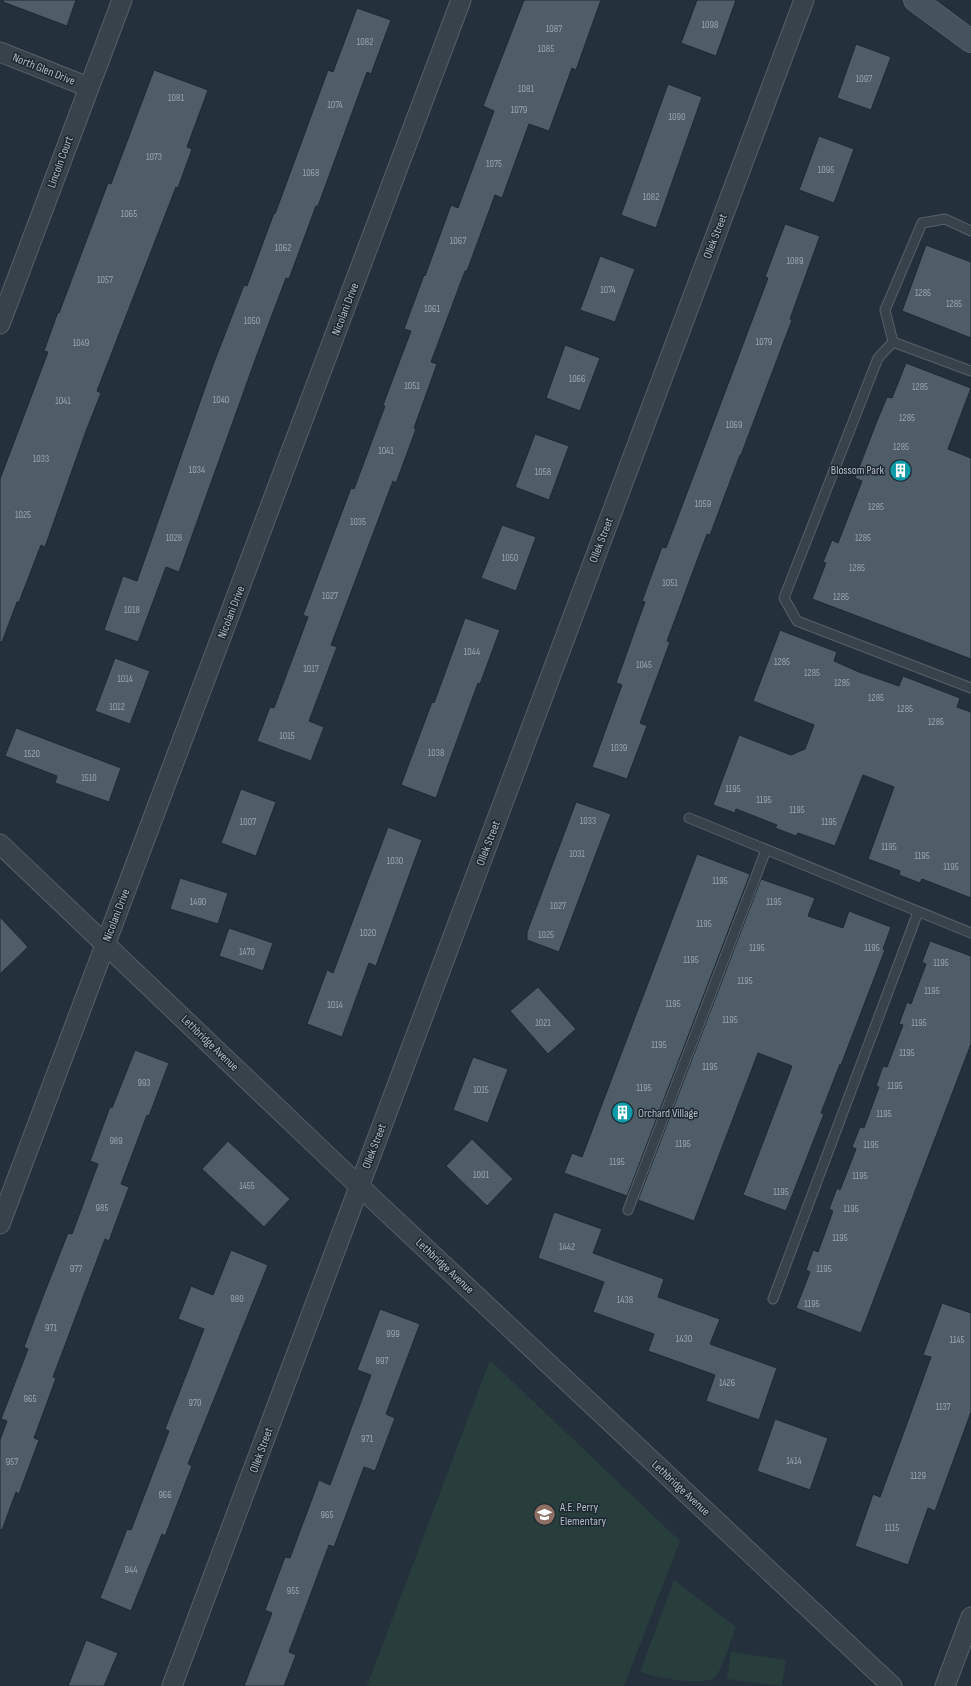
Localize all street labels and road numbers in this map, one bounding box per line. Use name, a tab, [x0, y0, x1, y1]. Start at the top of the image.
street label: North Glen Drive	[10, 50, 78, 89]
street label: Lincoln Court	[44, 134, 77, 190]
street label: Ollek Street	[700, 211, 731, 261]
street label: Nicolani Drive	[329, 281, 362, 338]
street label: Ollek Street	[586, 515, 617, 565]
street label: Nicolani Drive	[215, 584, 248, 641]
street label: Ollek Street	[473, 818, 504, 868]
street label: Nicolani Drive	[100, 887, 133, 944]
street label: Lethbridge Avenue	[178, 1012, 242, 1075]
street label: Ollek Street	[359, 1121, 390, 1171]
street label: Lethbridge Avenue	[412, 1236, 477, 1297]
street label: Ollek Street	[246, 1425, 277, 1475]
street label: Lethbridge Avenue	[648, 1458, 713, 1519]

